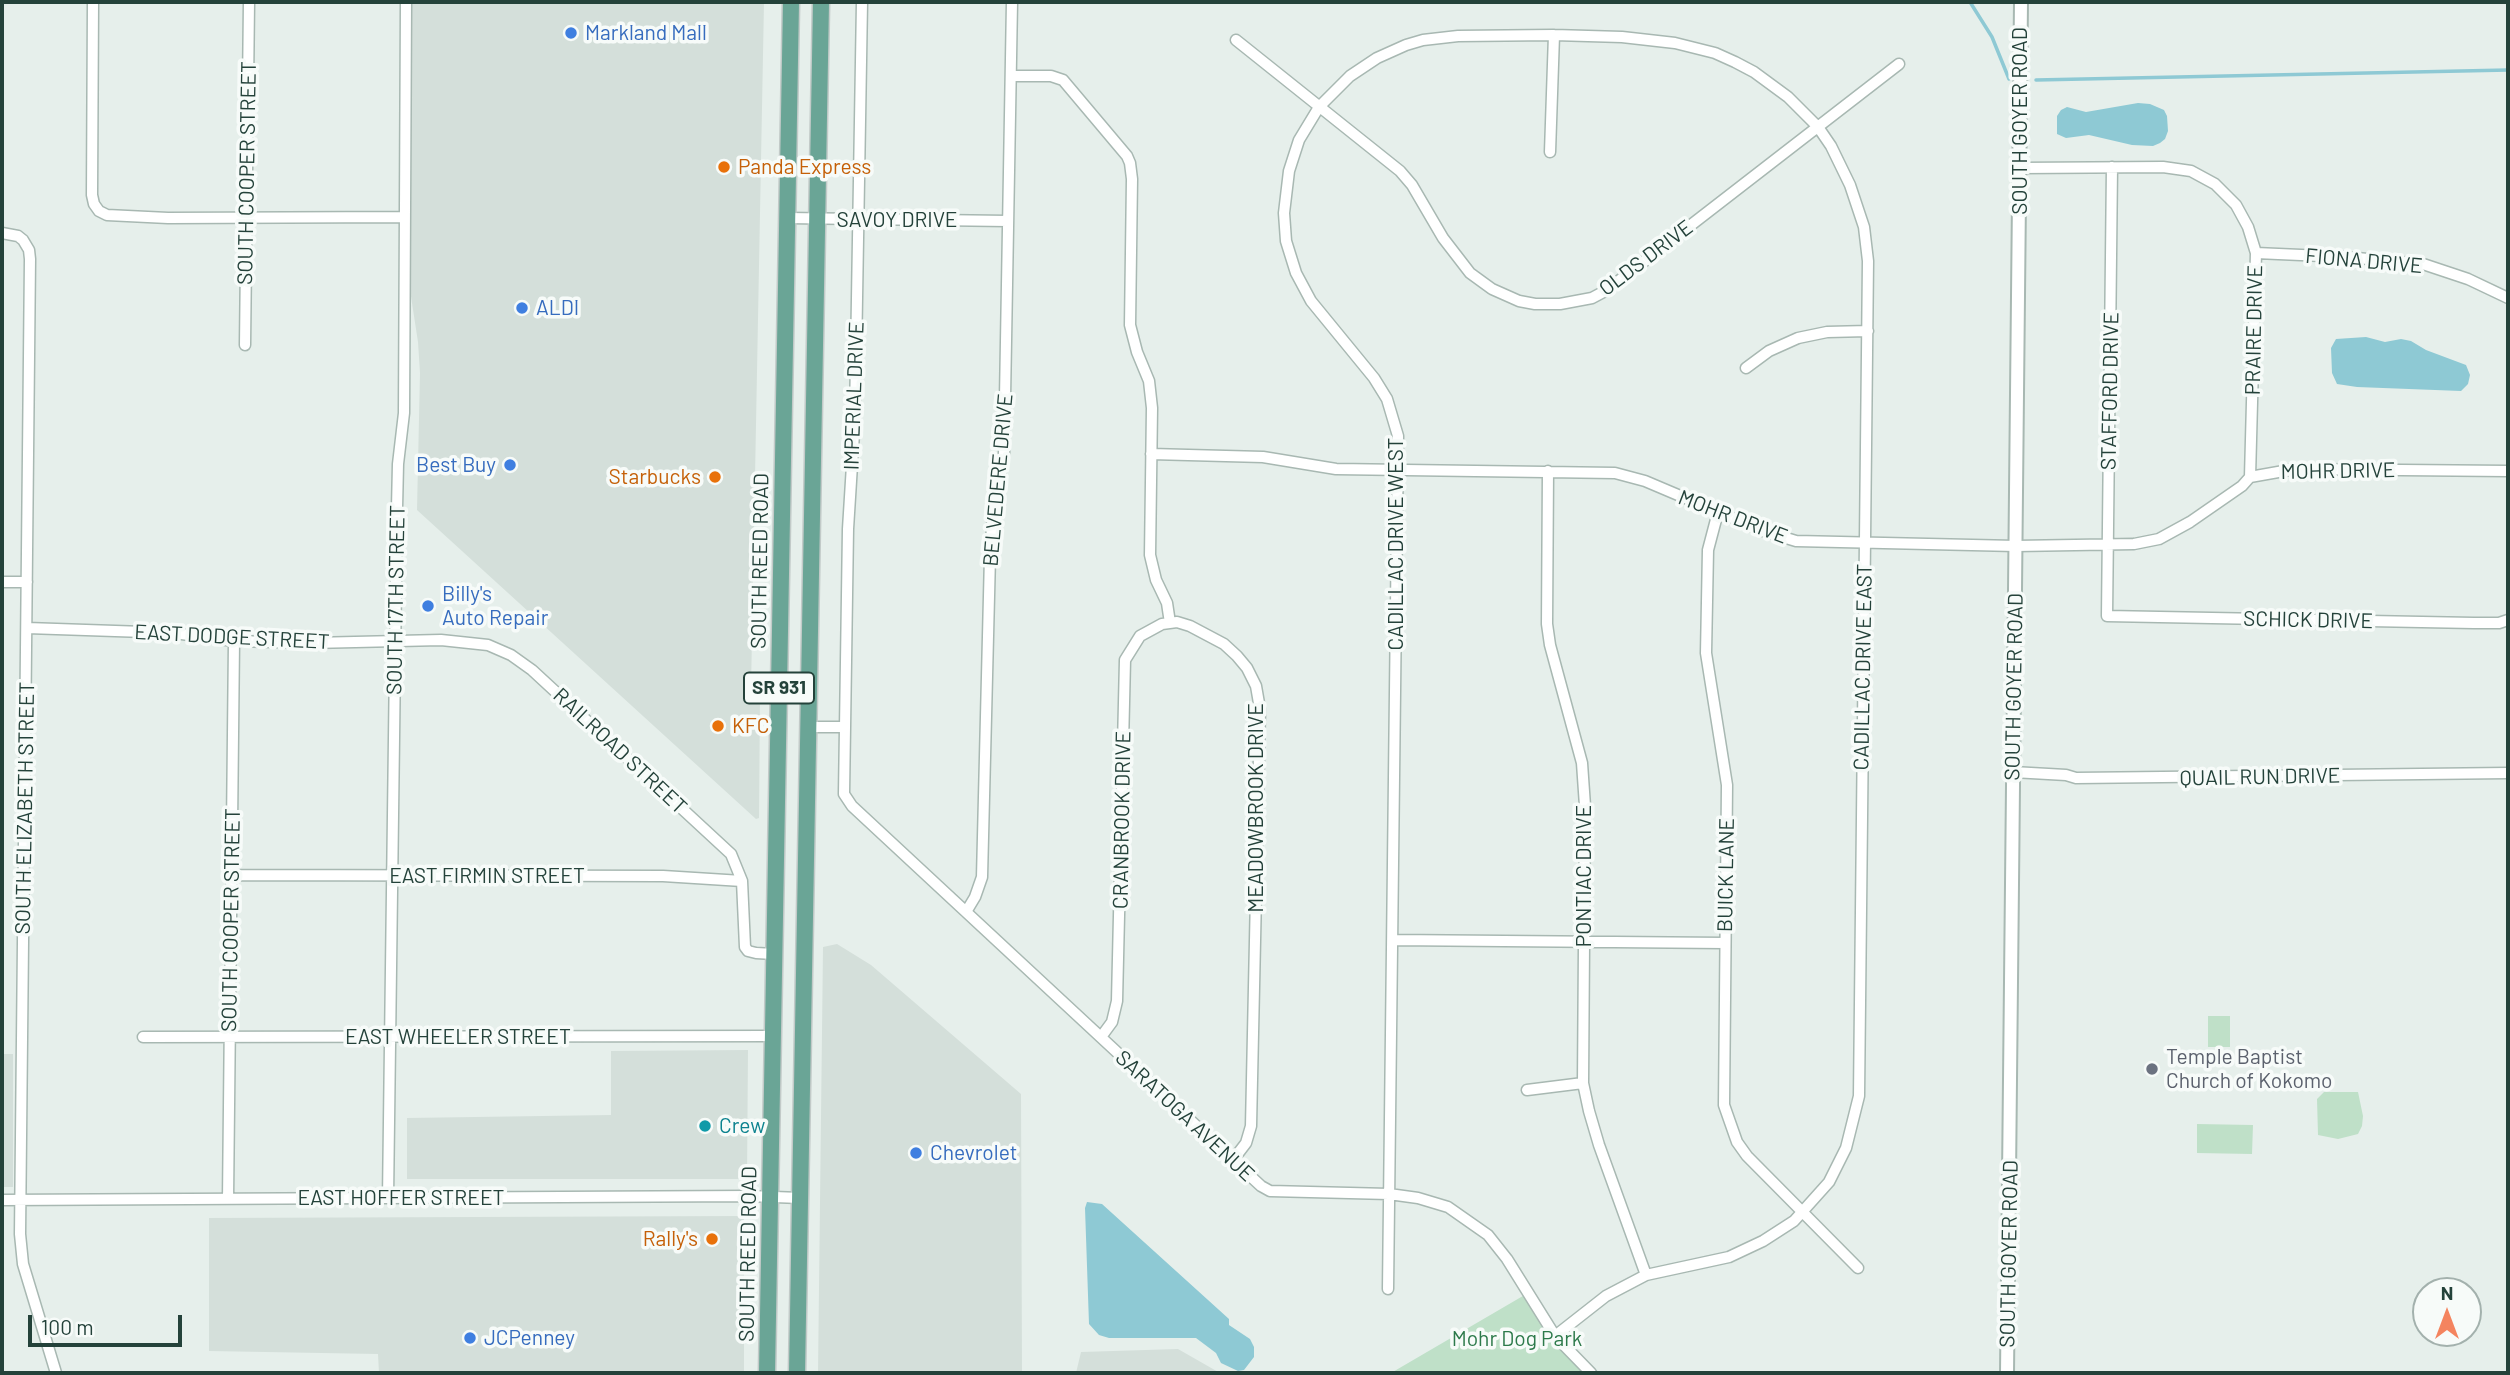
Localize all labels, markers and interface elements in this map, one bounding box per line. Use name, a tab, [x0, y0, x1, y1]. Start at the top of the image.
place label: Markland Mall	[585, 20, 707, 46]
marker: Markland Mall	[563, 25, 579, 41]
street label: SOUTH GOYER ROAD	[2007, 27, 2033, 215]
street label: SOUTH COOPER STREET	[232, 61, 262, 285]
place label: Panda Express	[738, 154, 871, 180]
marker: Panda Express	[716, 159, 732, 175]
street label: SAVOY DRIVE	[837, 207, 957, 233]
street label: OLDS DRIVE	[1594, 215, 1698, 301]
street label: FIONA DRIVE	[2304, 243, 2424, 279]
street label: PRAIRE DRIVE	[2240, 265, 2268, 395]
place label: ALDI	[536, 295, 579, 321]
marker: ALDI	[514, 300, 530, 316]
street label: STAFFORD DRIVE	[2096, 312, 2124, 470]
street label: IMPERIAL DRIVE	[839, 321, 869, 471]
street label: BELVEDERE DRIVE	[978, 393, 1018, 567]
street label: CADILLAC DRIVE WEST	[1383, 438, 1409, 650]
place label: Best Buy	[416, 452, 496, 478]
marker: Best Buy	[502, 457, 518, 473]
street label: MOHR DRIVE	[2280, 457, 2396, 485]
place label: Starbucks	[609, 464, 701, 490]
marker: Starbucks	[707, 469, 723, 485]
street label: SOUTH REED ROAD	[746, 473, 774, 649]
street label: MOHR DRIVE	[1675, 485, 1791, 549]
street label: SOUTH 17TH STREET	[382, 505, 410, 695]
street label: CADILLAC DRIVE EAST	[1849, 563, 1877, 771]
place label: Billy's Auto Repair	[442, 581, 548, 631]
street label: SOUTH GOYER ROAD	[2000, 593, 2028, 781]
marker: Billy's Auto Repair	[420, 598, 436, 614]
street label: SCHICK DRIVE	[2243, 606, 2373, 634]
street label: EAST DODGE STREET	[134, 619, 330, 655]
road number: SR 931	[744, 673, 814, 704]
street label: SOUTH ELIZABETH STREET	[10, 681, 40, 935]
street label: RAILROAD STREET	[548, 683, 692, 819]
street label: MEADOWBROOK DRIVE	[1243, 703, 1269, 913]
place label: KFC	[732, 713, 769, 739]
marker: KFC	[710, 718, 726, 734]
street label: CRANBROOK DRIVE	[1108, 731, 1136, 909]
street label: QUAIL RUN DRIVE	[2179, 763, 2341, 791]
street label: PONTIAC DRIVE	[1571, 805, 1597, 947]
street label: SOUTH COOPER STREET	[216, 808, 246, 1032]
street label: BUICK LANE	[1712, 818, 1740, 932]
street label: EAST FIRMIN STREET	[389, 863, 585, 889]
street label: EAST WHEELER STREET	[345, 1024, 571, 1050]
place label: Temple Baptist Church of Kokomo	[2166, 1044, 2332, 1094]
street label: SARATOGA AVENUE	[1110, 1045, 1260, 1187]
marker: Temple Baptist Church of Kokomo	[2144, 1061, 2160, 1077]
place label: Crew	[719, 1113, 765, 1139]
marker: Crew	[697, 1118, 713, 1134]
place label: Chevrolet	[930, 1140, 1017, 1166]
marker: Chevrolet	[908, 1145, 924, 1161]
street label: SOUTH GOYER ROAD	[1995, 1160, 2023, 1348]
street label: SOUTH REED ROAD	[734, 1166, 762, 1342]
street label: EAST HOFFER STREET	[297, 1185, 505, 1211]
place label: Rally's	[643, 1226, 698, 1252]
marker: Rally's	[704, 1231, 720, 1247]
north arrow	[2412, 1277, 2482, 1347]
text: N	[2441, 1281, 2453, 1304]
scale bar	[32, 1302, 186, 1346]
text: 100 m	[41, 1314, 94, 1339]
place label: JCPenney	[484, 1325, 575, 1351]
park label: Mohr Dog Park	[1452, 1326, 1582, 1352]
marker: JCPenney	[462, 1330, 478, 1346]

